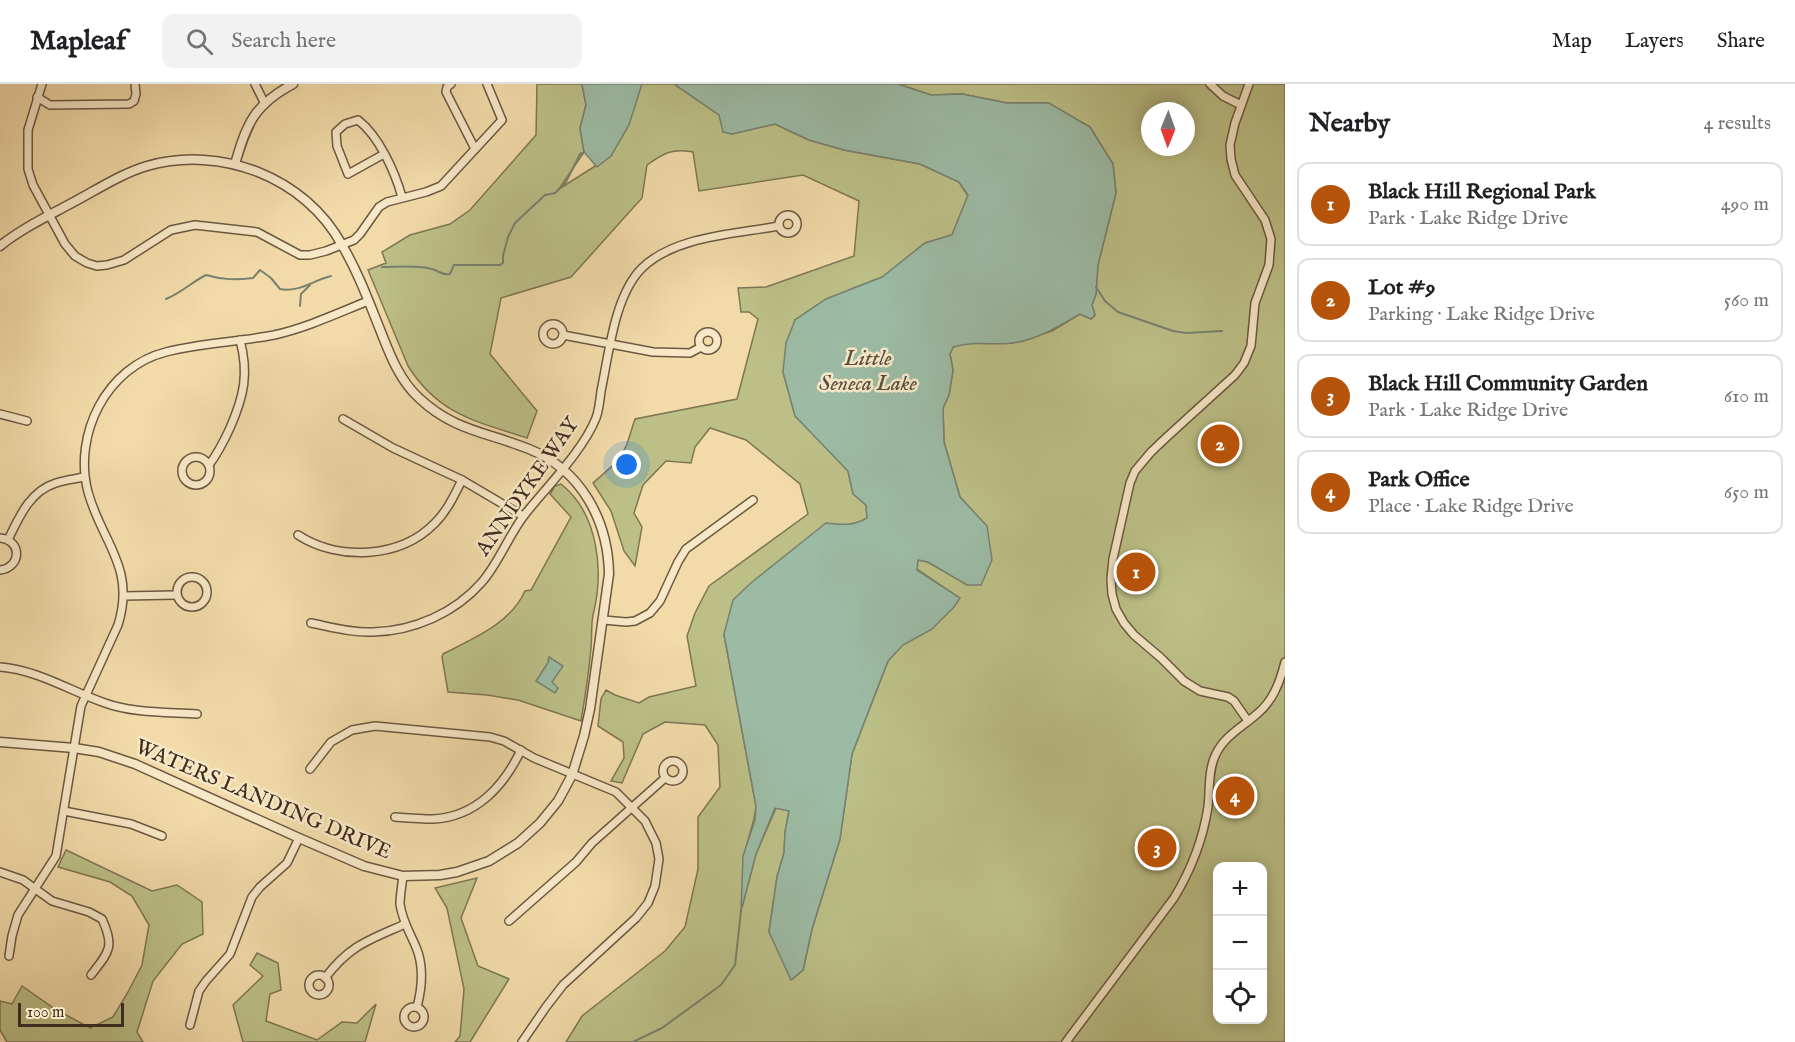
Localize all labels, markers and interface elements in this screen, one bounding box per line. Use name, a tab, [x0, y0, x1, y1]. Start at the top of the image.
search box	[162, 14, 582, 68]
text: Mapleaf	[30, 24, 126, 59]
icon: search	[183, 25, 216, 58]
text: Search here	[231, 27, 336, 55]
text: Map	[1552, 28, 1592, 55]
text: Layers	[1625, 28, 1684, 55]
text: Share	[1717, 28, 1765, 55]
north arrow	[1141, 102, 1195, 156]
text: Nearby	[1309, 107, 1390, 140]
text: 4 results	[1704, 111, 1771, 136]
text: Black Hill Regional Park	[1368, 178, 1596, 206]
text: 1	[1327, 192, 1334, 217]
text: 490 m	[1721, 192, 1769, 217]
text: Park · Lake Ridge Drive	[1368, 206, 1568, 231]
text: Lot #9	[1368, 274, 1435, 302]
text: 2	[1326, 288, 1335, 313]
text: 560 m	[1724, 288, 1769, 313]
text: Parking · Lake Ridge Drive	[1368, 302, 1595, 327]
water label: Little Seneca Lake	[819, 345, 918, 398]
text: Black Hill Community Garden	[1368, 370, 1648, 398]
text: 3	[1327, 384, 1334, 409]
text: 610 m	[1724, 384, 1769, 409]
text: Park · Lake Ridge Drive	[1368, 398, 1568, 423]
street label: ANNDYKE WAY	[470, 411, 587, 562]
pin: 2	[1200, 422, 1240, 466]
your location	[612, 450, 641, 479]
text: Park Office	[1368, 466, 1470, 494]
text: 4	[1326, 480, 1335, 505]
text: 650 m	[1724, 480, 1769, 505]
text: Place · Lake Ridge Drive	[1368, 494, 1574, 519]
pin: 1	[1116, 550, 1156, 594]
street label: WATERS LANDING DRIVE	[131, 734, 395, 866]
pin: 4	[1216, 774, 1254, 818]
pin: 3	[1138, 826, 1176, 870]
map controls	[1213, 862, 1267, 1024]
button: +	[1213, 862, 1267, 916]
button: −	[1213, 916, 1267, 970]
button: locate	[1213, 970, 1267, 1024]
scale bar	[18, 1000, 124, 1028]
text: 100 m	[27, 1003, 64, 1023]

